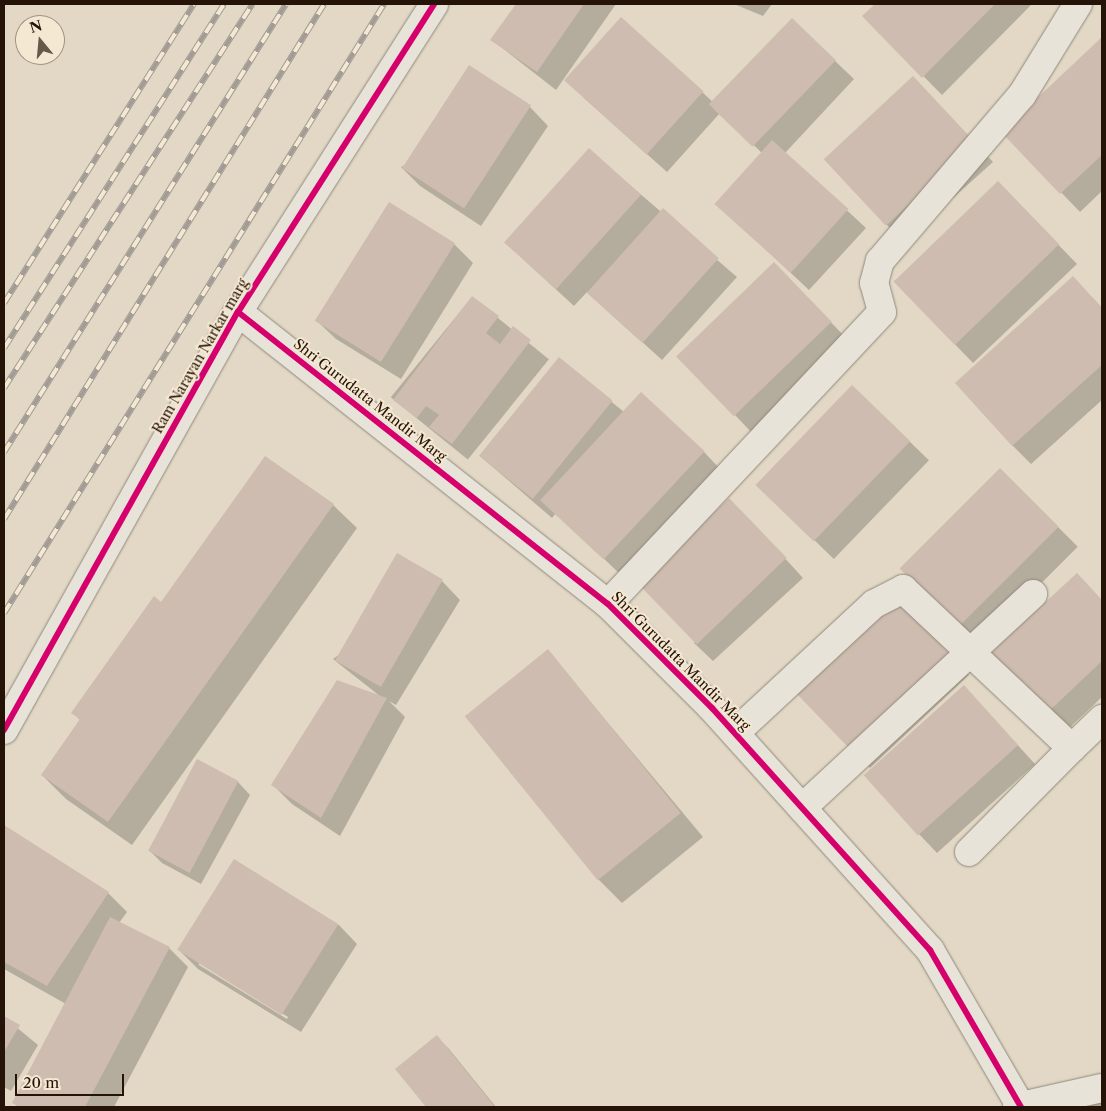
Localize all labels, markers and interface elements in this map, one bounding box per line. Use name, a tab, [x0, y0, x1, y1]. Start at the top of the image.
north arrow	[15, 15, 65, 65]
text: N	[27, 16, 44, 37]
street label: Ram Narayan Narkar marg	[149, 276, 251, 436]
street label: Shri Gurudatta Mandir Marg	[290, 335, 450, 465]
street label: Shri Gurudatta Mandir Marg	[608, 588, 754, 734]
scale bar	[18, 1064, 126, 1096]
text: 20 m	[23, 1073, 59, 1092]

